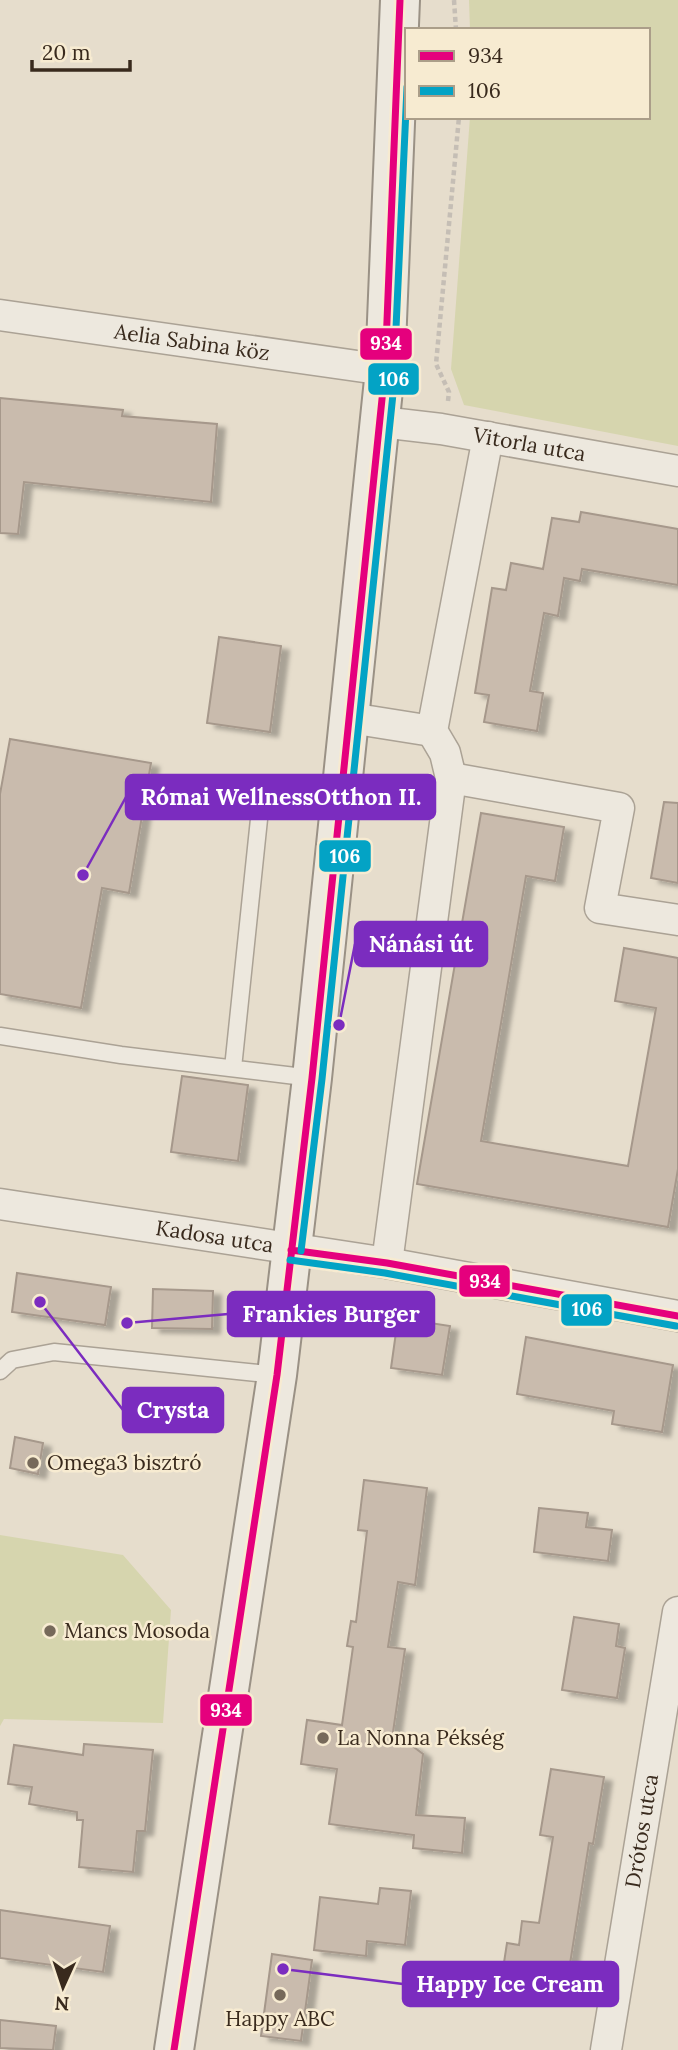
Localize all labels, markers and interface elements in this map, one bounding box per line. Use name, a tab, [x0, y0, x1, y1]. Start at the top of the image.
scale bar	[32, 28, 130, 72]
legend	[405, 28, 650, 119]
text: 20 m	[42, 39, 91, 66]
text: 934	[468, 42, 503, 69]
text: 106	[468, 77, 501, 104]
street label: Aelia Sabina köz	[112, 317, 272, 366]
line badge: 934	[359, 327, 413, 361]
text: 934	[370, 331, 402, 355]
line badge: 106	[367, 362, 420, 396]
text: 106	[379, 367, 409, 391]
street label: Vitorla utca	[470, 421, 588, 467]
callout: Római WellnessOtthon II.	[126, 775, 435, 819]
text: Római WellnessOtthon II.	[141, 782, 421, 811]
line badge: 106	[318, 839, 372, 873]
text: 106	[330, 844, 360, 868]
callout: Nánási út	[355, 922, 487, 966]
text: Nánási út	[369, 929, 474, 958]
street label: Kadosa utca	[154, 1214, 276, 1259]
line badge: 934	[458, 1264, 511, 1298]
text: 934	[469, 1269, 501, 1293]
callout: Frankies Burger	[228, 1292, 434, 1336]
line badge: 106	[560, 1293, 613, 1327]
text: 106	[572, 1297, 602, 1321]
text: Frankies Burger	[242, 1299, 420, 1328]
callout: Crysta	[123, 1388, 223, 1432]
text: Crysta	[137, 1395, 209, 1424]
place label: Omega3 bisztró	[47, 1449, 201, 1476]
marker: Omega3 bisztró	[25, 1455, 41, 1471]
place label: Mancs Mosoda	[64, 1617, 210, 1644]
marker: Mancs Mosoda	[42, 1623, 58, 1639]
line badge: 934	[199, 1693, 253, 1727]
text: 934	[210, 1698, 242, 1722]
place label: La Nonna Pékség	[337, 1724, 504, 1751]
marker: La Nonna Pékség	[315, 1730, 331, 1746]
street label: Drótos utca	[619, 1772, 664, 1890]
north arrow	[28, 1952, 98, 2022]
callout: Happy Ice Cream	[403, 1962, 618, 2006]
text: Happy Ice Cream	[416, 1969, 604, 1998]
marker: Happy ABC	[272, 1987, 288, 2003]
text: N	[54, 1992, 70, 2016]
place label: Happy ABC	[225, 2005, 335, 2032]

